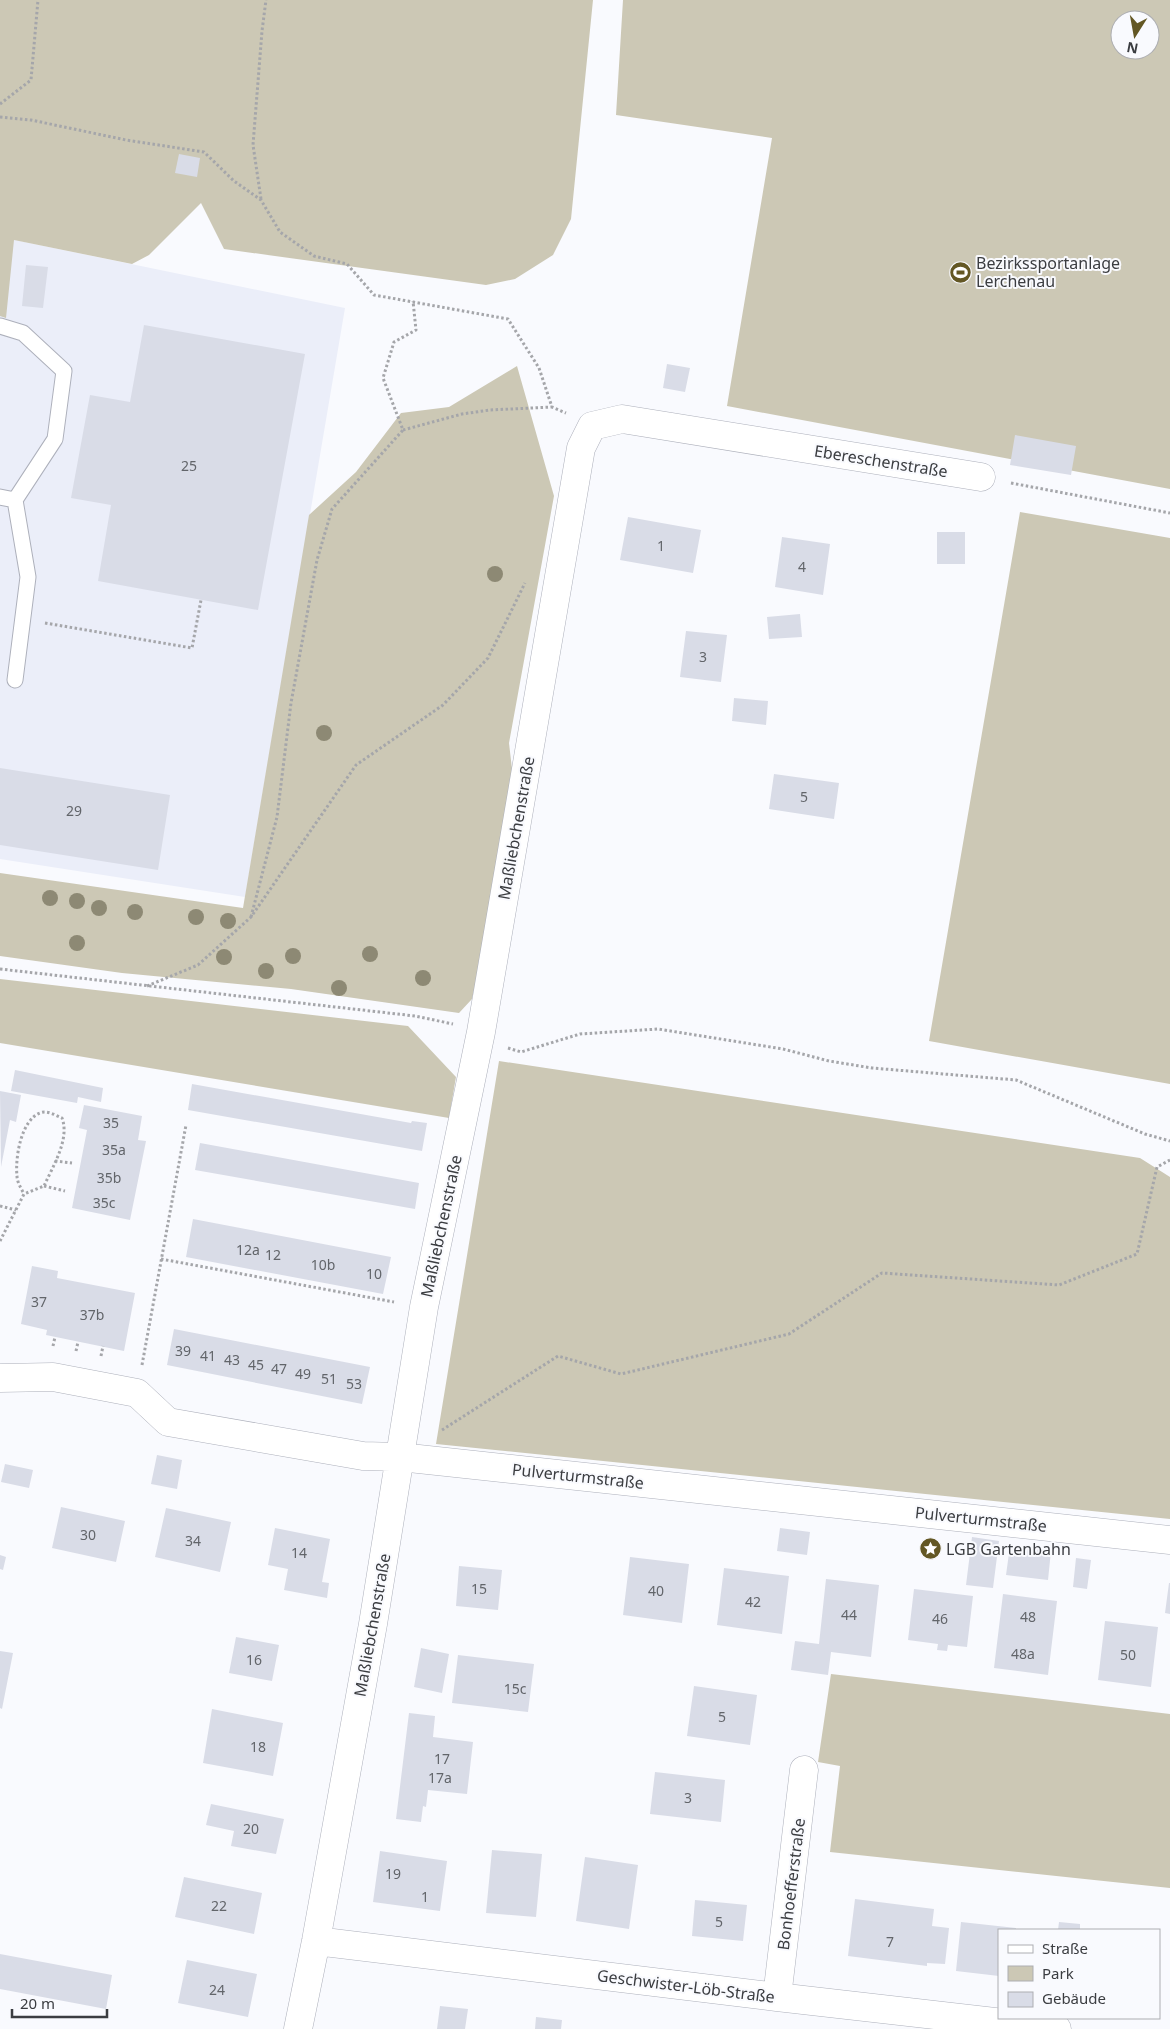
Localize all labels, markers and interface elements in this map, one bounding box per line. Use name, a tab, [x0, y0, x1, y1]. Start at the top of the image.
north arrow	[1110, 10, 1160, 60]
text: N	[1125, 38, 1140, 59]
place label: Bezirkssportanlage Lerchenau	[976, 252, 1120, 292]
sports icon: Bezirkssportanlage Lerchenau	[948, 260, 972, 284]
street label: Ebereschenstraße	[813, 440, 949, 482]
house number: 25	[181, 456, 197, 475]
house number: 1	[657, 536, 665, 555]
house number: 4	[798, 557, 806, 576]
house number: 3	[699, 647, 707, 666]
street label: Maßliebchenstraße	[493, 755, 539, 901]
house number: 5	[800, 787, 808, 806]
house number: 29	[66, 801, 82, 820]
house number: 35	[103, 1113, 119, 1132]
house number: 35a	[102, 1140, 126, 1159]
street label: Maßliebchenstraße	[415, 1153, 467, 1299]
house number: 35b	[97, 1168, 121, 1187]
house number: 35c	[93, 1193, 116, 1212]
house number: 12a	[236, 1240, 260, 1259]
house number: 12	[265, 1245, 281, 1264]
house number: 10b	[311, 1255, 335, 1274]
house number: 10	[366, 1264, 382, 1283]
house number: 37	[31, 1292, 47, 1311]
house number: 37b	[80, 1305, 104, 1324]
house number: 39	[175, 1341, 191, 1360]
house number: 41	[200, 1346, 216, 1365]
house number: 43	[224, 1350, 240, 1369]
house number: 45	[248, 1355, 264, 1374]
house number: 47	[271, 1359, 287, 1378]
house number: 49	[295, 1364, 311, 1383]
house number: 51	[321, 1369, 337, 1388]
house number: 53	[346, 1374, 362, 1393]
street label: Pulverturmstraße	[511, 1458, 645, 1494]
street label: Pulverturmstraße	[914, 1501, 1048, 1537]
house number: 30	[80, 1525, 96, 1544]
house number: 34	[185, 1531, 201, 1550]
place icon: LGB Gartenbahn	[918, 1537, 942, 1561]
place label: LGB Gartenbahn	[946, 1538, 1071, 1560]
house number: 14	[291, 1543, 307, 1562]
street label: Maßliebchenstraße	[349, 1552, 395, 1698]
house number: 15	[471, 1579, 487, 1598]
house number: 40	[648, 1581, 664, 1600]
house number: 42	[745, 1592, 761, 1611]
house number: 44	[841, 1605, 857, 1624]
house number: 48	[1020, 1607, 1036, 1626]
house number: 46	[932, 1609, 948, 1628]
house number: 48a	[1011, 1644, 1035, 1663]
house number: 50	[1120, 1645, 1136, 1664]
house number: 16	[246, 1650, 262, 1669]
house number: 15c	[504, 1679, 527, 1698]
house number: 5	[718, 1707, 726, 1726]
house number: 18	[250, 1737, 266, 1756]
house number: 17	[434, 1749, 450, 1768]
house number: 17a	[428, 1768, 452, 1787]
house number: 3	[684, 1788, 692, 1807]
street label: Bonhoefferstraße	[772, 1817, 810, 1951]
house number: 20	[243, 1819, 259, 1838]
house number: 19	[385, 1864, 401, 1883]
house number: 1	[421, 1887, 429, 1906]
house number: 22	[211, 1896, 227, 1915]
house number: 5	[715, 1912, 723, 1931]
legend	[998, 1929, 1160, 2019]
house number: 7	[886, 1932, 894, 1951]
text: Straße	[1042, 1938, 1088, 1958]
text: Park	[1042, 1963, 1074, 1983]
street label: Geschwister-Löb-Straße	[596, 1964, 776, 2008]
house number: 24	[209, 1980, 225, 1999]
scale bar	[12, 1986, 108, 2018]
text: Gebäude	[1042, 1988, 1106, 2008]
text: 20 m	[20, 1993, 55, 2013]

